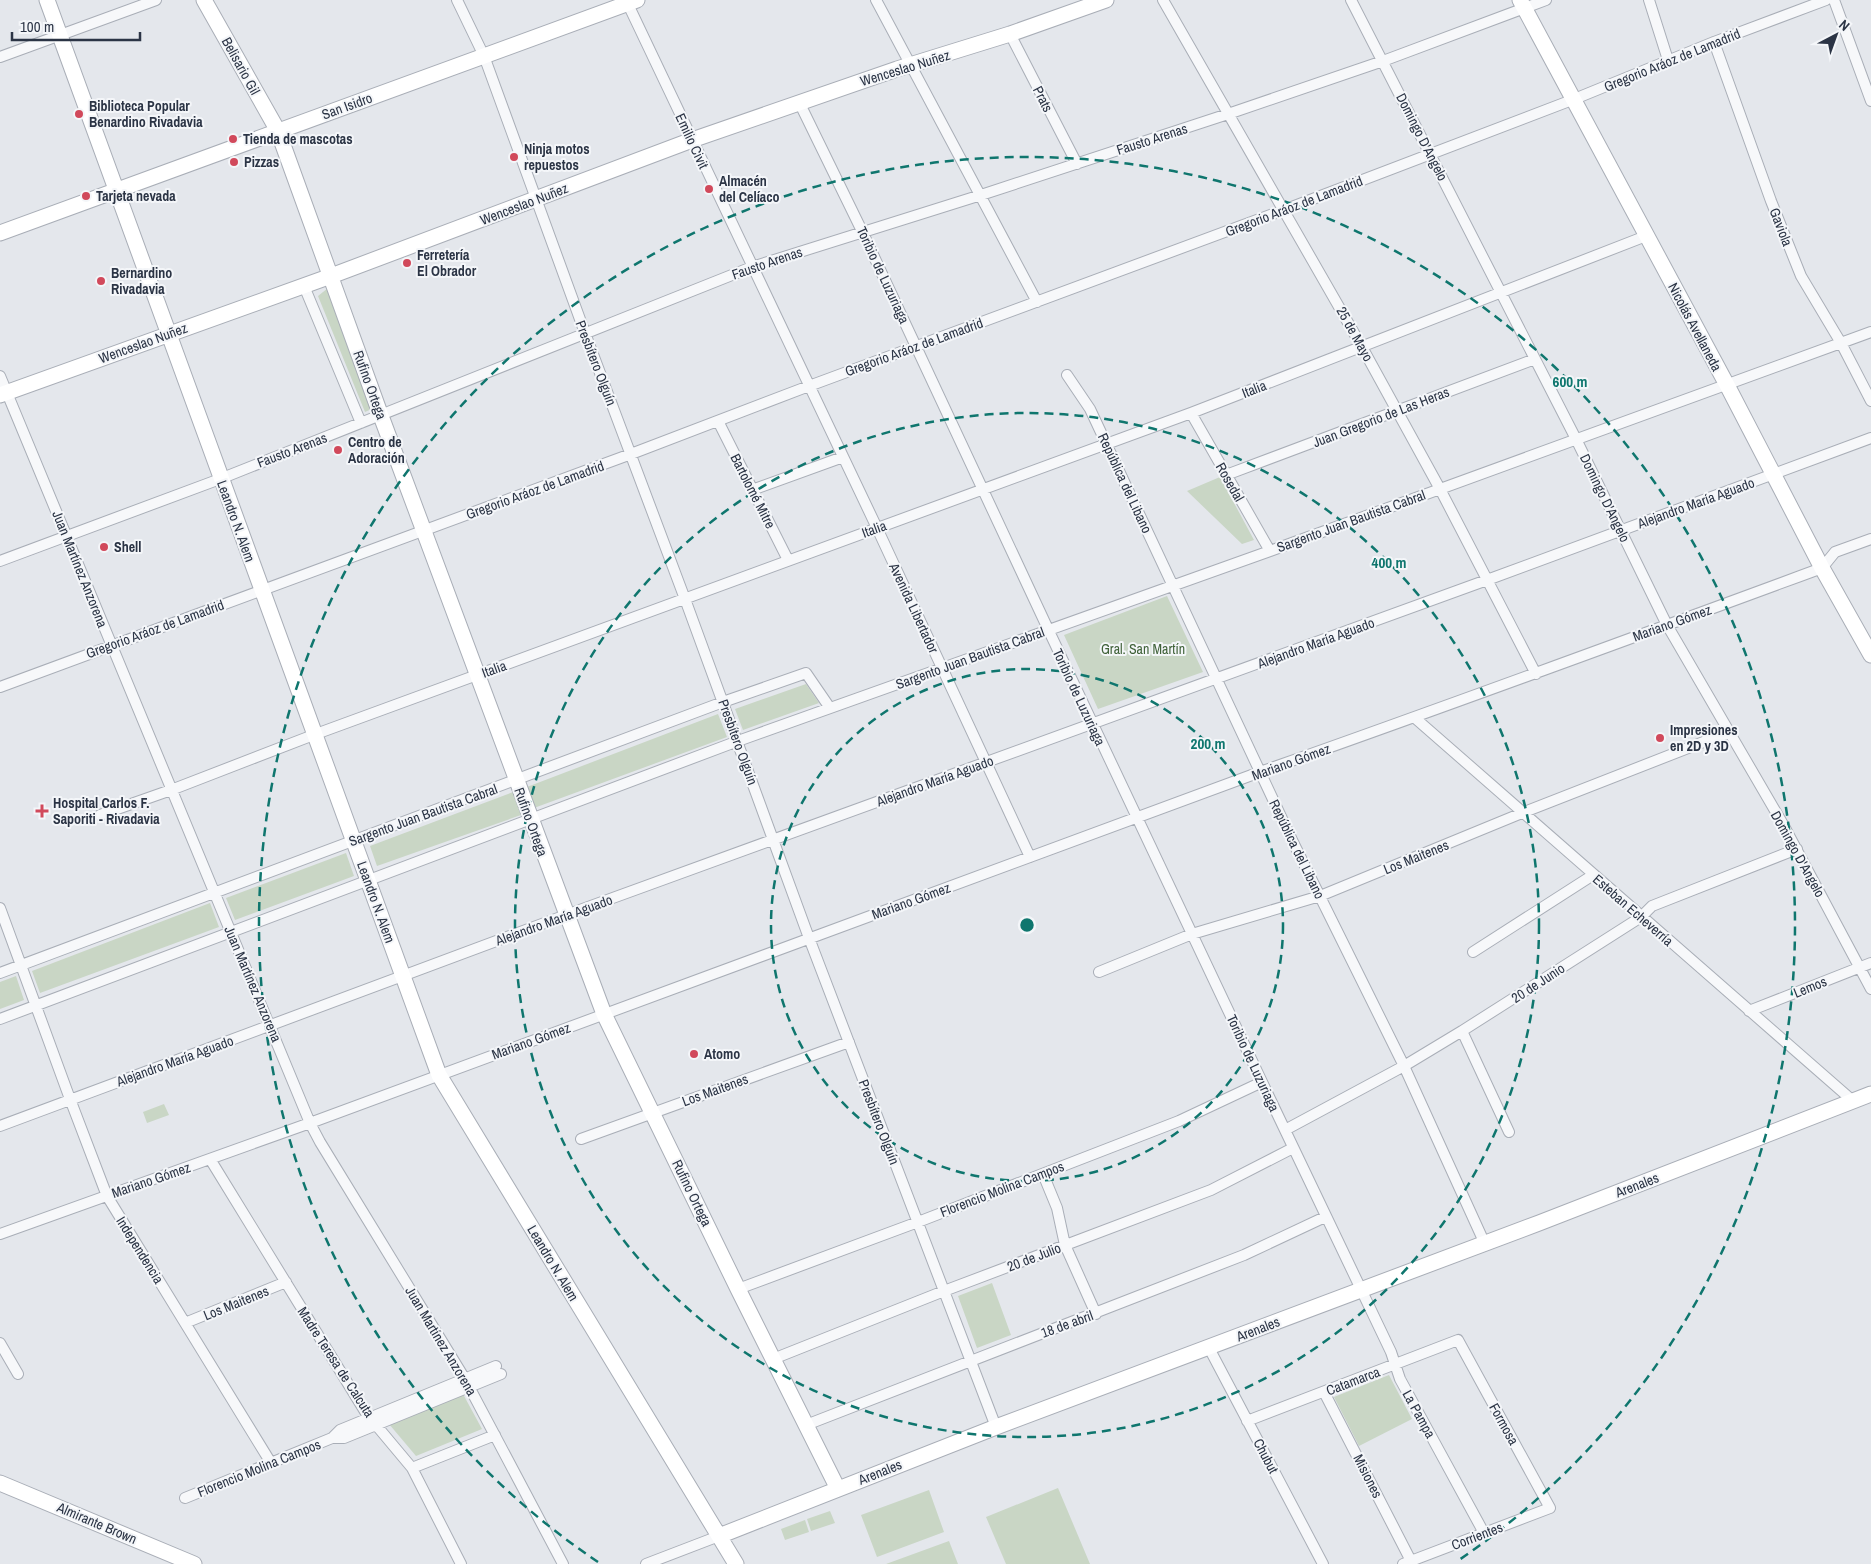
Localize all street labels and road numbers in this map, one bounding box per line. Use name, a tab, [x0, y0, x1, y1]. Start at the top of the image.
street label: Gregorio Aráoz de Lamadrid	[1601, 24, 1743, 96]
street label: Belisario Gil	[218, 34, 264, 98]
street label: Wenceslao Nuñez	[858, 46, 952, 90]
street label: Prats	[1029, 83, 1057, 115]
street label: San Isidro	[319, 89, 375, 123]
street label: Domingo D'Angelo	[1392, 90, 1452, 184]
street label: Emilio Civit	[671, 110, 713, 172]
street label: Fausto Arenas	[1114, 119, 1190, 159]
street label: Gregorio Aráoz de Lamadrid	[1223, 172, 1365, 240]
street label: Wenceslao Nuñez	[477, 179, 571, 229]
street label: Gaviola	[1766, 205, 1797, 249]
street label: Toribio de Luzuriaga	[853, 223, 914, 327]
street label: Fausto Arenas	[729, 242, 805, 283]
street label: Nicolás Avellaneda	[1664, 280, 1726, 375]
street label: 25 de Mayo	[1333, 303, 1377, 365]
street label: Gregorio Aráoz de Lamadrid	[843, 314, 985, 380]
street label: Presbítero Olguín	[571, 318, 621, 408]
street label: Wenceslao Nuñez	[96, 319, 190, 367]
street label: Rufino Ortega	[349, 348, 391, 423]
street label: Italia	[1239, 376, 1269, 402]
street label: Juan Gregorio de Las Heras	[1310, 383, 1452, 451]
street label: Fausto Arenas	[254, 428, 330, 472]
street label: República del Libano	[1094, 430, 1156, 536]
street label: Bartolomé Mitre	[726, 451, 780, 531]
street label: Domingo D'Angelo	[1576, 451, 1634, 545]
street label: Gregorio Aráoz de Lamadrid	[464, 457, 606, 523]
street label: Rosedal	[1212, 459, 1248, 505]
street label: Alejandro María Aguado	[1634, 473, 1757, 533]
street label: Leandro N. Alem	[213, 478, 259, 564]
street label: Sargento Juan Bautista Cabral	[1274, 486, 1428, 556]
street label: Juan Martínez Anzorena	[48, 508, 112, 631]
street label: Italia	[859, 516, 889, 542]
street label: Avenida Libertador	[885, 559, 943, 656]
street label: Gregorio Aráoz de Lamadrid	[84, 596, 226, 662]
street label: Mariano Gómez	[1630, 600, 1714, 646]
street label: Alejandro María Aguado	[1254, 613, 1377, 673]
street label: Sargento Juan Bautista Cabral	[893, 623, 1047, 693]
street label: Toribio de Luzuriaga	[1049, 645, 1110, 749]
street label: Italia	[479, 656, 509, 682]
street label: Presbítero Olguín	[714, 697, 762, 787]
street label: Mariano Gómez	[1249, 739, 1333, 785]
street label: Alejandro María Aguado	[873, 751, 996, 811]
street label: Sargento Juan Bautista Cabral	[346, 780, 500, 850]
street label: Rufino Ortega	[510, 785, 552, 860]
street label: República del Libano	[1265, 796, 1329, 902]
street label: Domingo D'Angelo	[1767, 808, 1829, 900]
street label: Los Maitenes	[1381, 836, 1452, 878]
street label: Leandro N. Alem	[353, 859, 399, 945]
street label: Esteban Echeverría	[1589, 870, 1677, 950]
street label: Mariano Gómez	[869, 878, 953, 924]
street label: Alejandro María Aguado	[492, 890, 615, 950]
street label: Juan Martínez Anzorena	[220, 923, 286, 1045]
street label: 20 de Junio	[1508, 959, 1568, 1007]
street label: Lemos	[1791, 972, 1830, 1002]
street label: Toribio de Luzuriaga	[1223, 1011, 1284, 1115]
street label: Mariano Gómez	[489, 1018, 573, 1064]
street label: Alejandro María Aguado	[113, 1031, 236, 1091]
street label: Los Maitenes	[680, 1070, 751, 1110]
street label: Presbítero Olguín	[854, 1077, 904, 1167]
street label: Rufino Ortega	[668, 1157, 716, 1230]
street label: Florencio Molina Campos	[937, 1157, 1067, 1221]
street label: Mariano Gómez	[109, 1158, 193, 1202]
street label: Arenales	[1612, 1168, 1662, 1202]
street label: Independencia	[112, 1213, 168, 1287]
street label: Leandro N. Alem	[523, 1222, 583, 1304]
street label: 20 de Julio	[1005, 1239, 1063, 1275]
street label: Los Maitenes	[201, 1282, 272, 1324]
street label: Juan Martínez Anzorena	[401, 1283, 481, 1399]
street label: Madre Teresa de Calcuta	[294, 1303, 379, 1421]
street label: 18 de abril	[1038, 1306, 1096, 1342]
street label: Arenales	[1233, 1312, 1283, 1346]
street label: Catamarca	[1324, 1362, 1383, 1399]
street label: La Pampa	[1398, 1387, 1440, 1442]
street label: Formosa	[1485, 1400, 1523, 1448]
street label: Florencio Molina Campos	[195, 1435, 324, 1501]
street label: Chubut	[1249, 1435, 1283, 1477]
street label: Misiones	[1349, 1451, 1387, 1501]
street label: Arenales	[855, 1455, 905, 1489]
street label: Almirante Brown	[54, 1498, 140, 1548]
street label: Corrientes	[1449, 1518, 1505, 1554]

